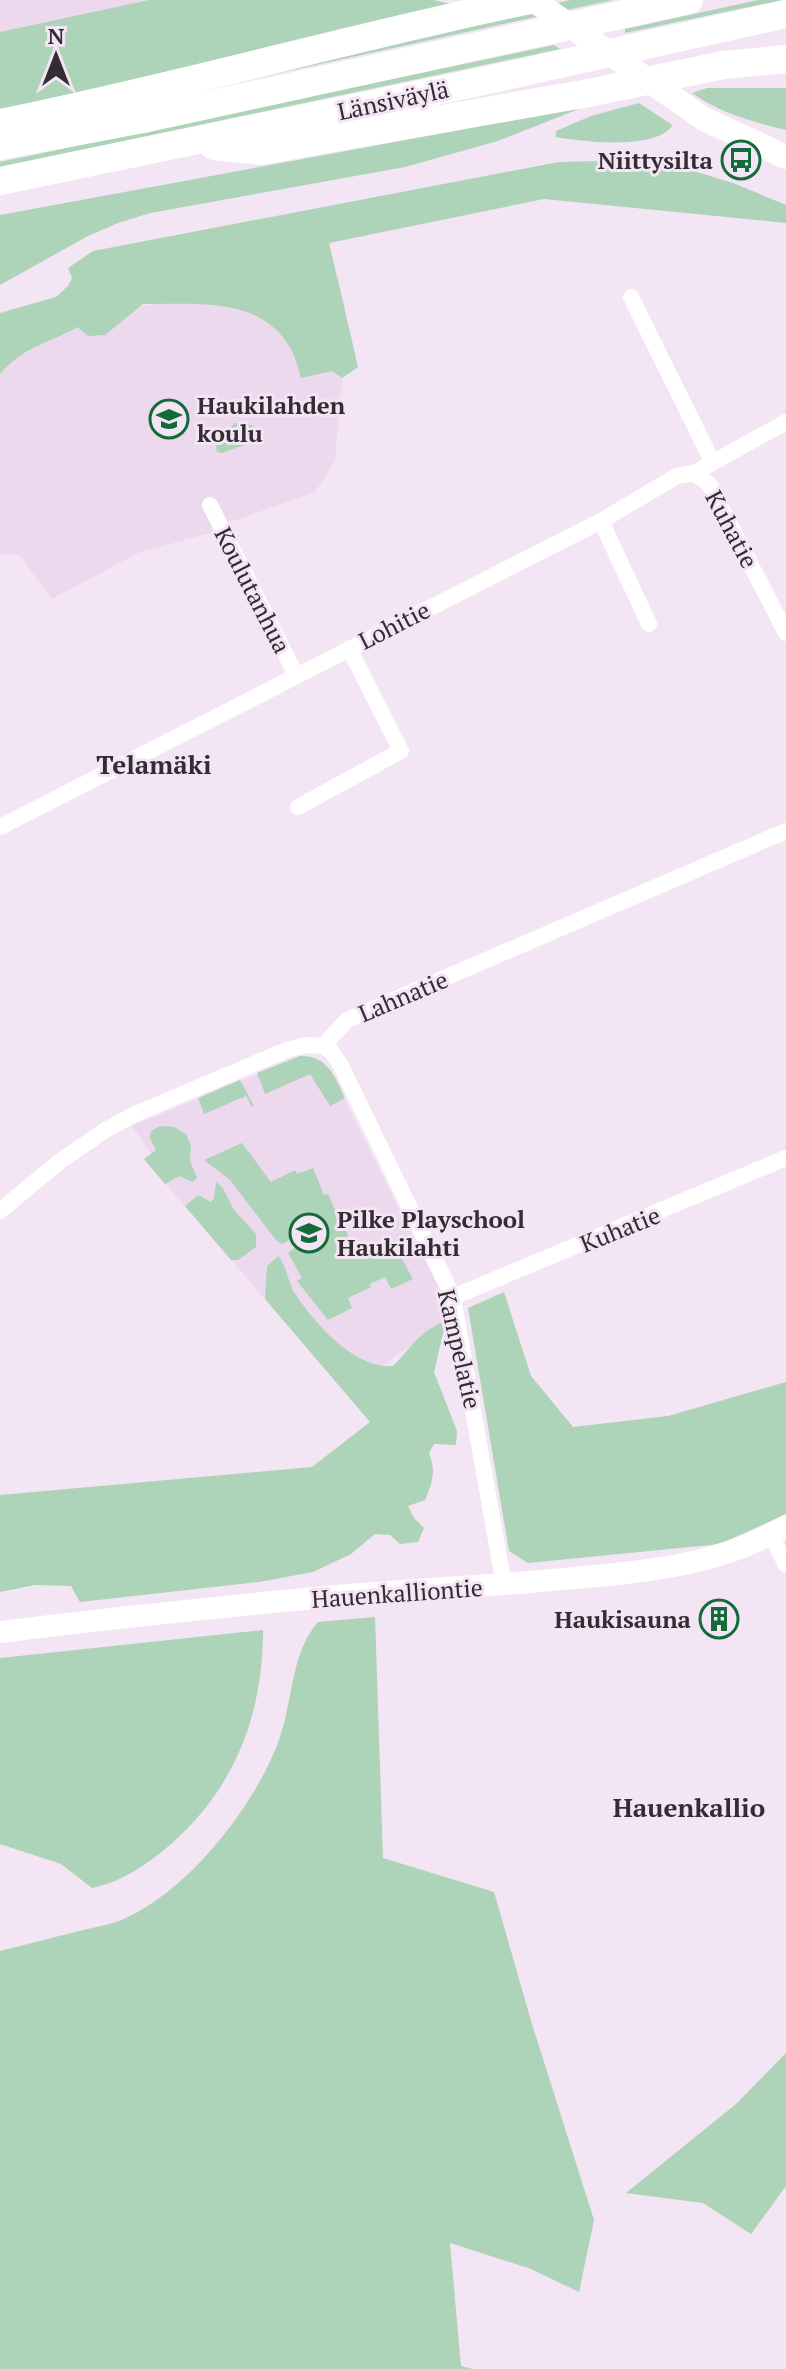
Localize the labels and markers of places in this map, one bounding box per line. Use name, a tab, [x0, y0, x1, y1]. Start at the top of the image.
bus stop icon: Niittysilta	[720, 139, 762, 181]
place label: Niittysilta	[598, 144, 714, 176]
place label: Haukilahden koulu	[197, 389, 346, 449]
school or university icon: Haukilahden koulu	[148, 398, 190, 440]
place label: Pilke Playschool Haukilahti	[337, 1203, 525, 1263]
school or university icon: Pilke Playschool Haukilahti	[288, 1212, 330, 1254]
building icon: Haukisauna	[698, 1598, 740, 1640]
place label: Haukisauna	[554, 1603, 692, 1635]

